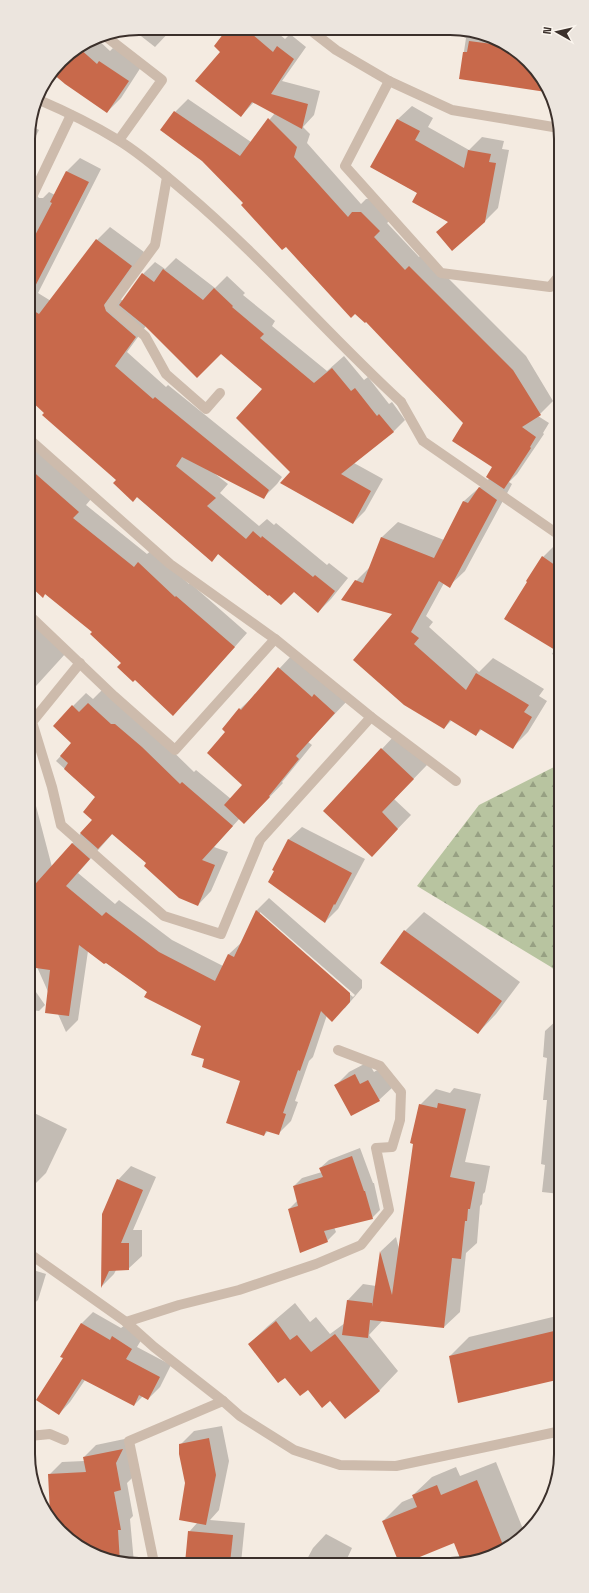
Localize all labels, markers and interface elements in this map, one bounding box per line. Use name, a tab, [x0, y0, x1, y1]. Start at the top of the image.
north arrow	[537, 12, 577, 52]
text: N	[540, 26, 555, 35]

